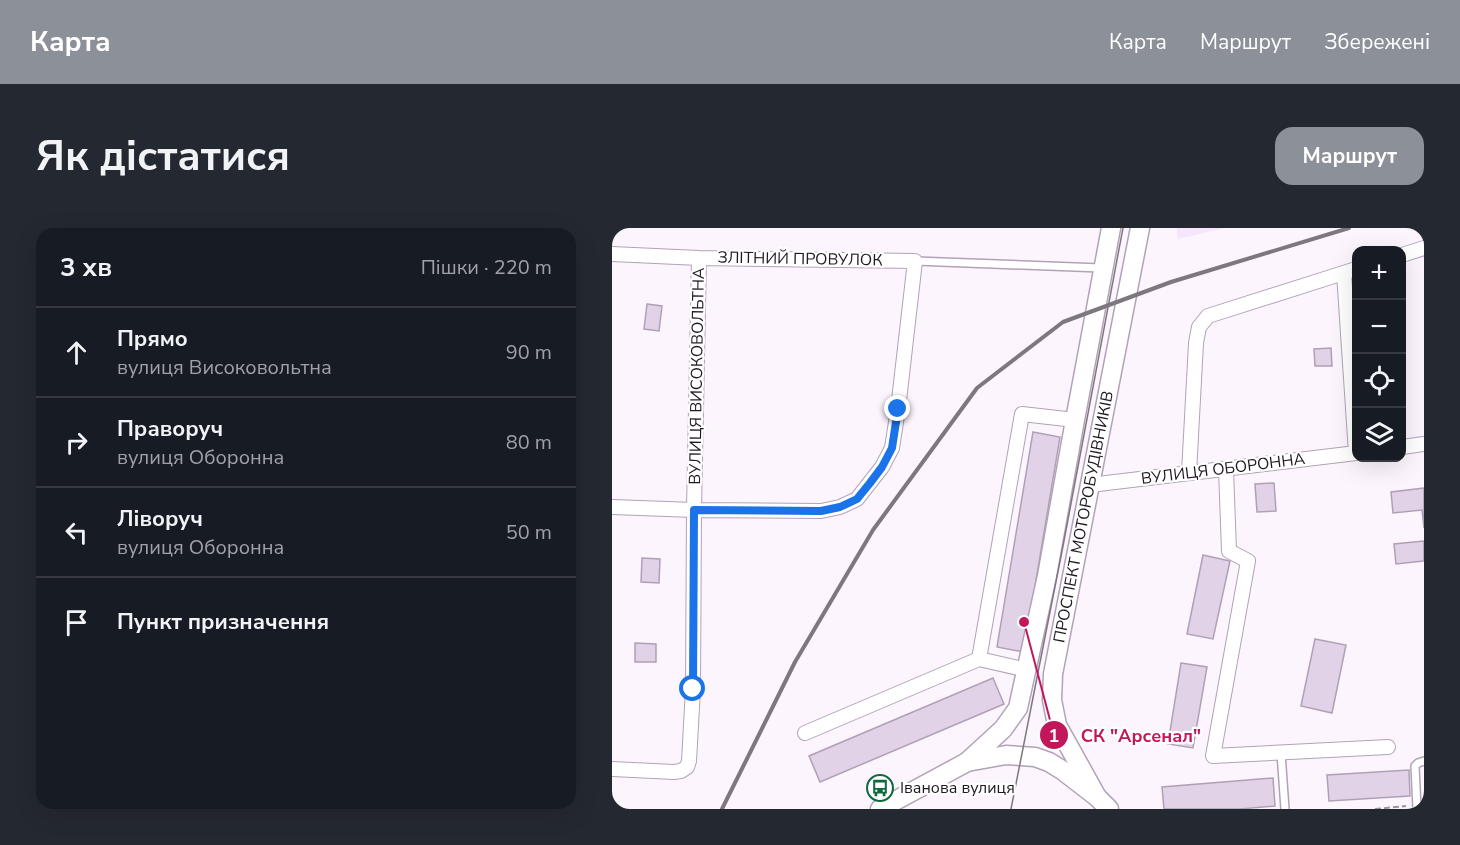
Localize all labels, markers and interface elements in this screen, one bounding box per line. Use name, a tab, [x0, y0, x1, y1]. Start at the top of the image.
text: Карта	[30, 23, 111, 61]
text: Карта	[1109, 28, 1167, 56]
text: Маршрут	[1200, 28, 1291, 56]
text: Збережені	[1324, 28, 1430, 56]
button: Маршрут	[1275, 127, 1424, 185]
text: Як дістатися	[36, 128, 290, 185]
map controls	[1352, 246, 1406, 462]
button: +	[1352, 246, 1406, 300]
street label: ЗЛІТНИЙ ПРОВУЛОК	[717, 247, 883, 271]
text: 3 хв	[60, 250, 112, 285]
text: Пішки · 220 m	[421, 254, 552, 281]
street label: ВУЛИЦЯ ВИСОКОВОЛЬТНА	[684, 267, 710, 485]
button: −	[1352, 300, 1406, 354]
text: Прямо	[117, 324, 188, 354]
icon: ahead	[60, 336, 93, 369]
text: 90 m	[506, 339, 552, 366]
text: вулиця Високовольтна	[117, 354, 332, 381]
button: locate	[1352, 354, 1406, 408]
street label: ПРОСПЕКТ МОТОРОБУДІВНИКІВ	[1048, 389, 1119, 645]
route end	[884, 395, 910, 421]
button: layers	[1352, 408, 1406, 462]
text: Праворуч	[117, 414, 223, 444]
icon: right	[60, 426, 93, 459]
text: 80 m	[506, 429, 552, 456]
text: вулиця Оборонна	[117, 444, 284, 471]
street label: ВУЛИЦЯ ОБОРОННА	[1140, 448, 1307, 490]
text: Ліворуч	[117, 504, 203, 534]
icon: left	[60, 516, 93, 549]
text: 50 m	[506, 519, 552, 546]
text: вулиця Оборонна	[117, 534, 284, 561]
icon: arrive	[60, 606, 93, 639]
text: Пункт призначення	[117, 607, 329, 637]
route start	[679, 675, 705, 701]
callout: СК "Арсенал"	[1039, 717, 1213, 753]
text: 1	[1049, 724, 1059, 748]
text: СК "Арсенал"	[1081, 724, 1201, 748]
bus stop icon: Іванова вулиця	[865, 773, 895, 803]
place label: Іванова вулиця	[900, 777, 1015, 799]

